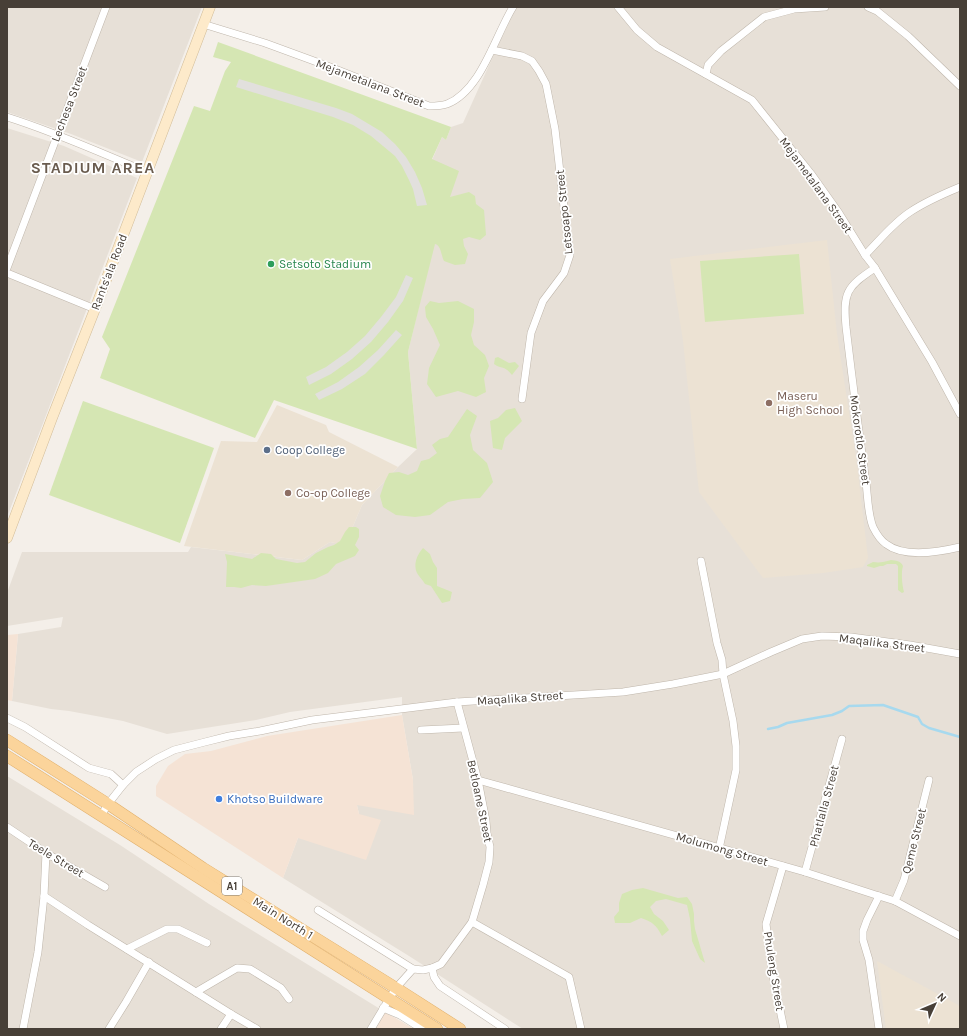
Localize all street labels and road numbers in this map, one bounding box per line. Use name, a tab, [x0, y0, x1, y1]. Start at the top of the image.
street label: Mejametalana Street	[314, 56, 427, 110]
street label: Lechesa Street	[48, 64, 90, 144]
street label: Mejametalana Street	[777, 134, 856, 236]
street label: Letsoapo Street	[553, 168, 575, 255]
street label: Rants'ala Road	[88, 232, 130, 312]
street label: Mokorotlo Street	[847, 394, 873, 487]
street label: Maqalika Street	[838, 631, 926, 655]
street label: Maqalika Street	[476, 688, 564, 708]
street label: Betloane Street	[464, 759, 496, 844]
street label: Phatlalla Street	[806, 763, 842, 848]
street label: Qeme Street	[899, 806, 929, 875]
street label: Molumong Street	[674, 829, 770, 869]
street label: Teele Street	[26, 836, 87, 880]
road number: A1	[222, 877, 242, 895]
street label: Main North 1	[250, 894, 316, 942]
street label: Phuleng Street	[761, 930, 787, 1012]

